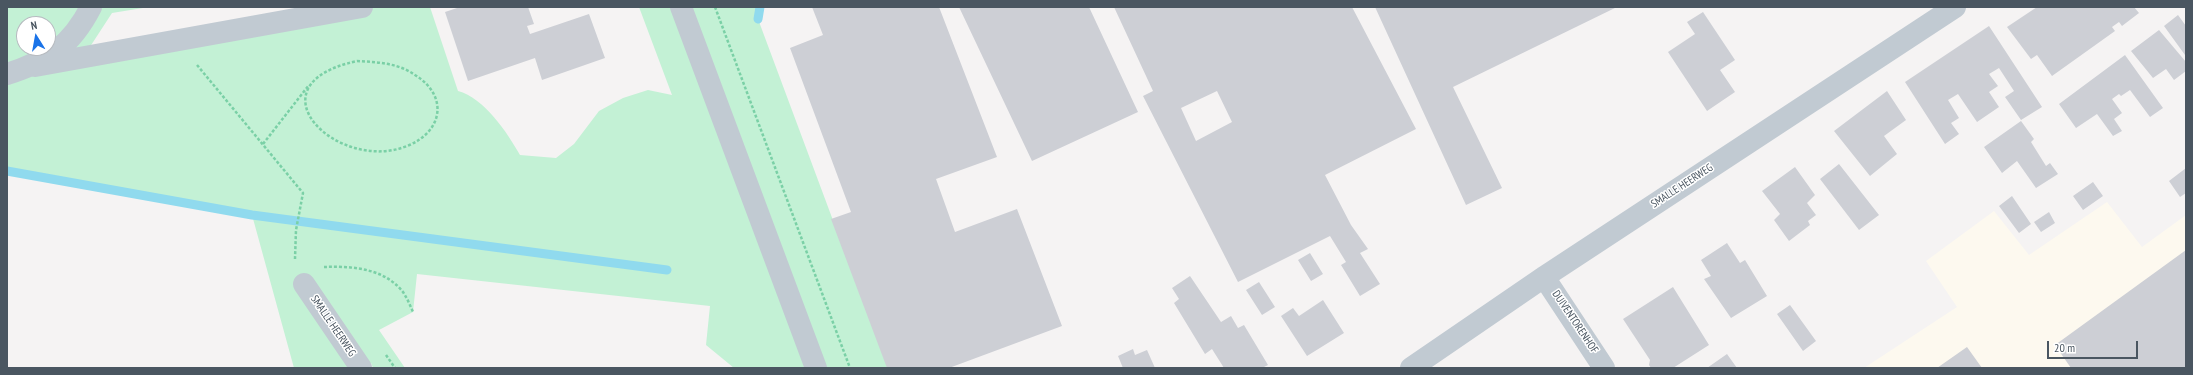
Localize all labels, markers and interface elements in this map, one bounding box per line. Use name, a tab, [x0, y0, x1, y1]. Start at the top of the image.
north arrow	[16, 16, 56, 56]
text: N	[30, 18, 38, 33]
street label: SMALLE HEERWEG	[1649, 161, 1715, 211]
street label: DUIVENTORENHOF	[1549, 288, 1601, 356]
street label: SMALLE HEERWEG	[308, 293, 358, 359]
scale bar	[2049, 333, 2140, 359]
text: 20 m	[2054, 340, 2075, 355]

